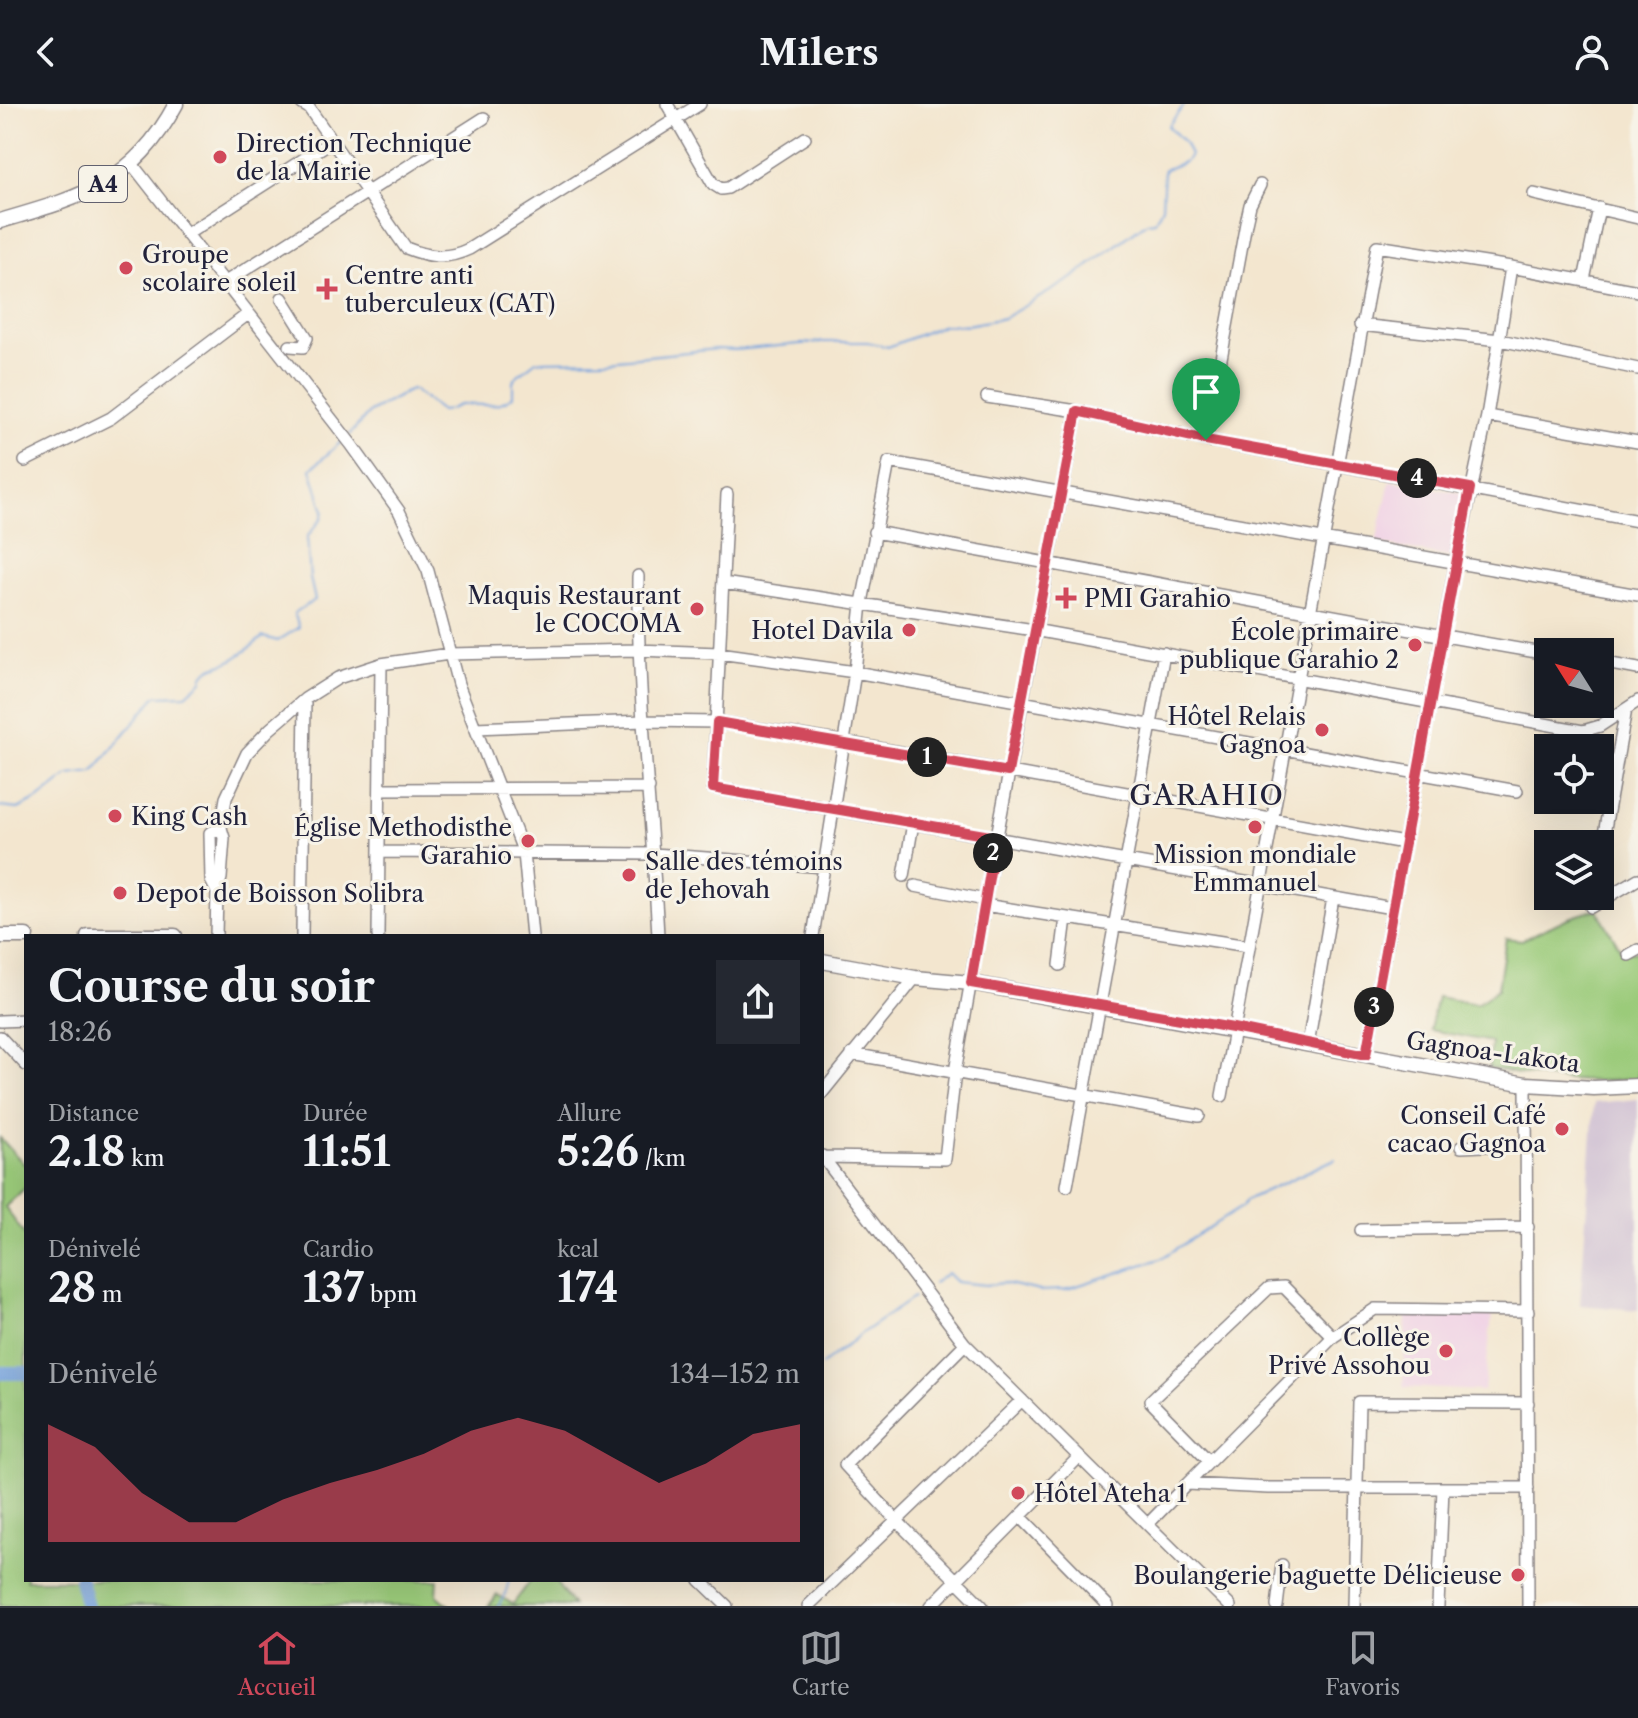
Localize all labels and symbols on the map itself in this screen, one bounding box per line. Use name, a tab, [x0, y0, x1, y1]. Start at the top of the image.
place label: Direction Technique de la Mairie	[236, 129, 472, 186]
marker: Direction Technique de la Mairie	[211, 148, 229, 166]
road number: A4	[79, 166, 127, 202]
place label: Groupe scolaire soleil	[142, 240, 297, 297]
marker: Groupe scolaire soleil	[117, 259, 135, 277]
place label: Centre anti tuberculeux (CAT)	[345, 261, 555, 318]
marker: Centre anti tuberculeux (CAT)	[316, 278, 338, 300]
pin	[1172, 358, 1240, 440]
pin: 4	[1397, 458, 1437, 498]
place label: Maquis Restaurant le COCOMA	[468, 581, 682, 638]
place label: PMI Garahio	[1084, 584, 1231, 613]
marker: PMI Garahio	[1055, 587, 1077, 609]
marker: Maquis Restaurant le COCOMA	[688, 600, 706, 618]
place label: Hotel Davila	[751, 616, 893, 645]
place label: École primaire publique Garahio 2	[1179, 617, 1399, 674]
marker: Hotel Davila	[900, 621, 918, 639]
marker: École primaire publique Garahio 2	[1406, 636, 1424, 654]
north arrow	[1534, 638, 1614, 718]
place label: Hôtel Relais Gagnoa	[1167, 702, 1306, 759]
marker: Hôtel Relais Gagnoa	[1313, 721, 1331, 739]
pin: 1	[907, 737, 947, 777]
district label: GARAHIO	[1129, 778, 1285, 812]
place label: King Cash	[131, 802, 248, 831]
marker: King Cash	[106, 807, 124, 825]
place label: Église Methodisthe Garahio	[294, 813, 512, 870]
marker: Mission mondiale Emmanuel	[1246, 818, 1264, 836]
marker: Église Methodisthe Garahio	[519, 832, 537, 850]
pin: 2	[973, 833, 1013, 873]
place label: Mission mondiale Emmanuel	[1153, 840, 1357, 897]
place label: Salle des témoins de Jehovah	[645, 847, 843, 904]
marker: Salle des témoins de Jehovah	[620, 866, 638, 884]
place label: Depot de Boisson Solibra	[136, 879, 425, 908]
marker: Depot de Boisson Solibra	[111, 884, 129, 902]
pin: 3	[1354, 987, 1394, 1027]
street label: Gagnoa-Lakota	[1404, 1025, 1582, 1079]
place label: Conseil Café cacao Gagnoa	[1387, 1101, 1546, 1158]
marker: Conseil Café cacao Gagnoa	[1553, 1120, 1571, 1138]
place label: Collège Privé Assohou	[1268, 1323, 1430, 1380]
marker: Collège Privé Assohou	[1437, 1342, 1455, 1360]
place label: Hôtel Ateha 1	[1034, 1479, 1187, 1508]
marker: Hôtel Ateha 1	[1009, 1484, 1027, 1502]
place label: Boulangerie baguette Délicieuse	[1134, 1561, 1502, 1590]
marker: Boulangerie baguette Délicieuse	[1509, 1566, 1527, 1584]

